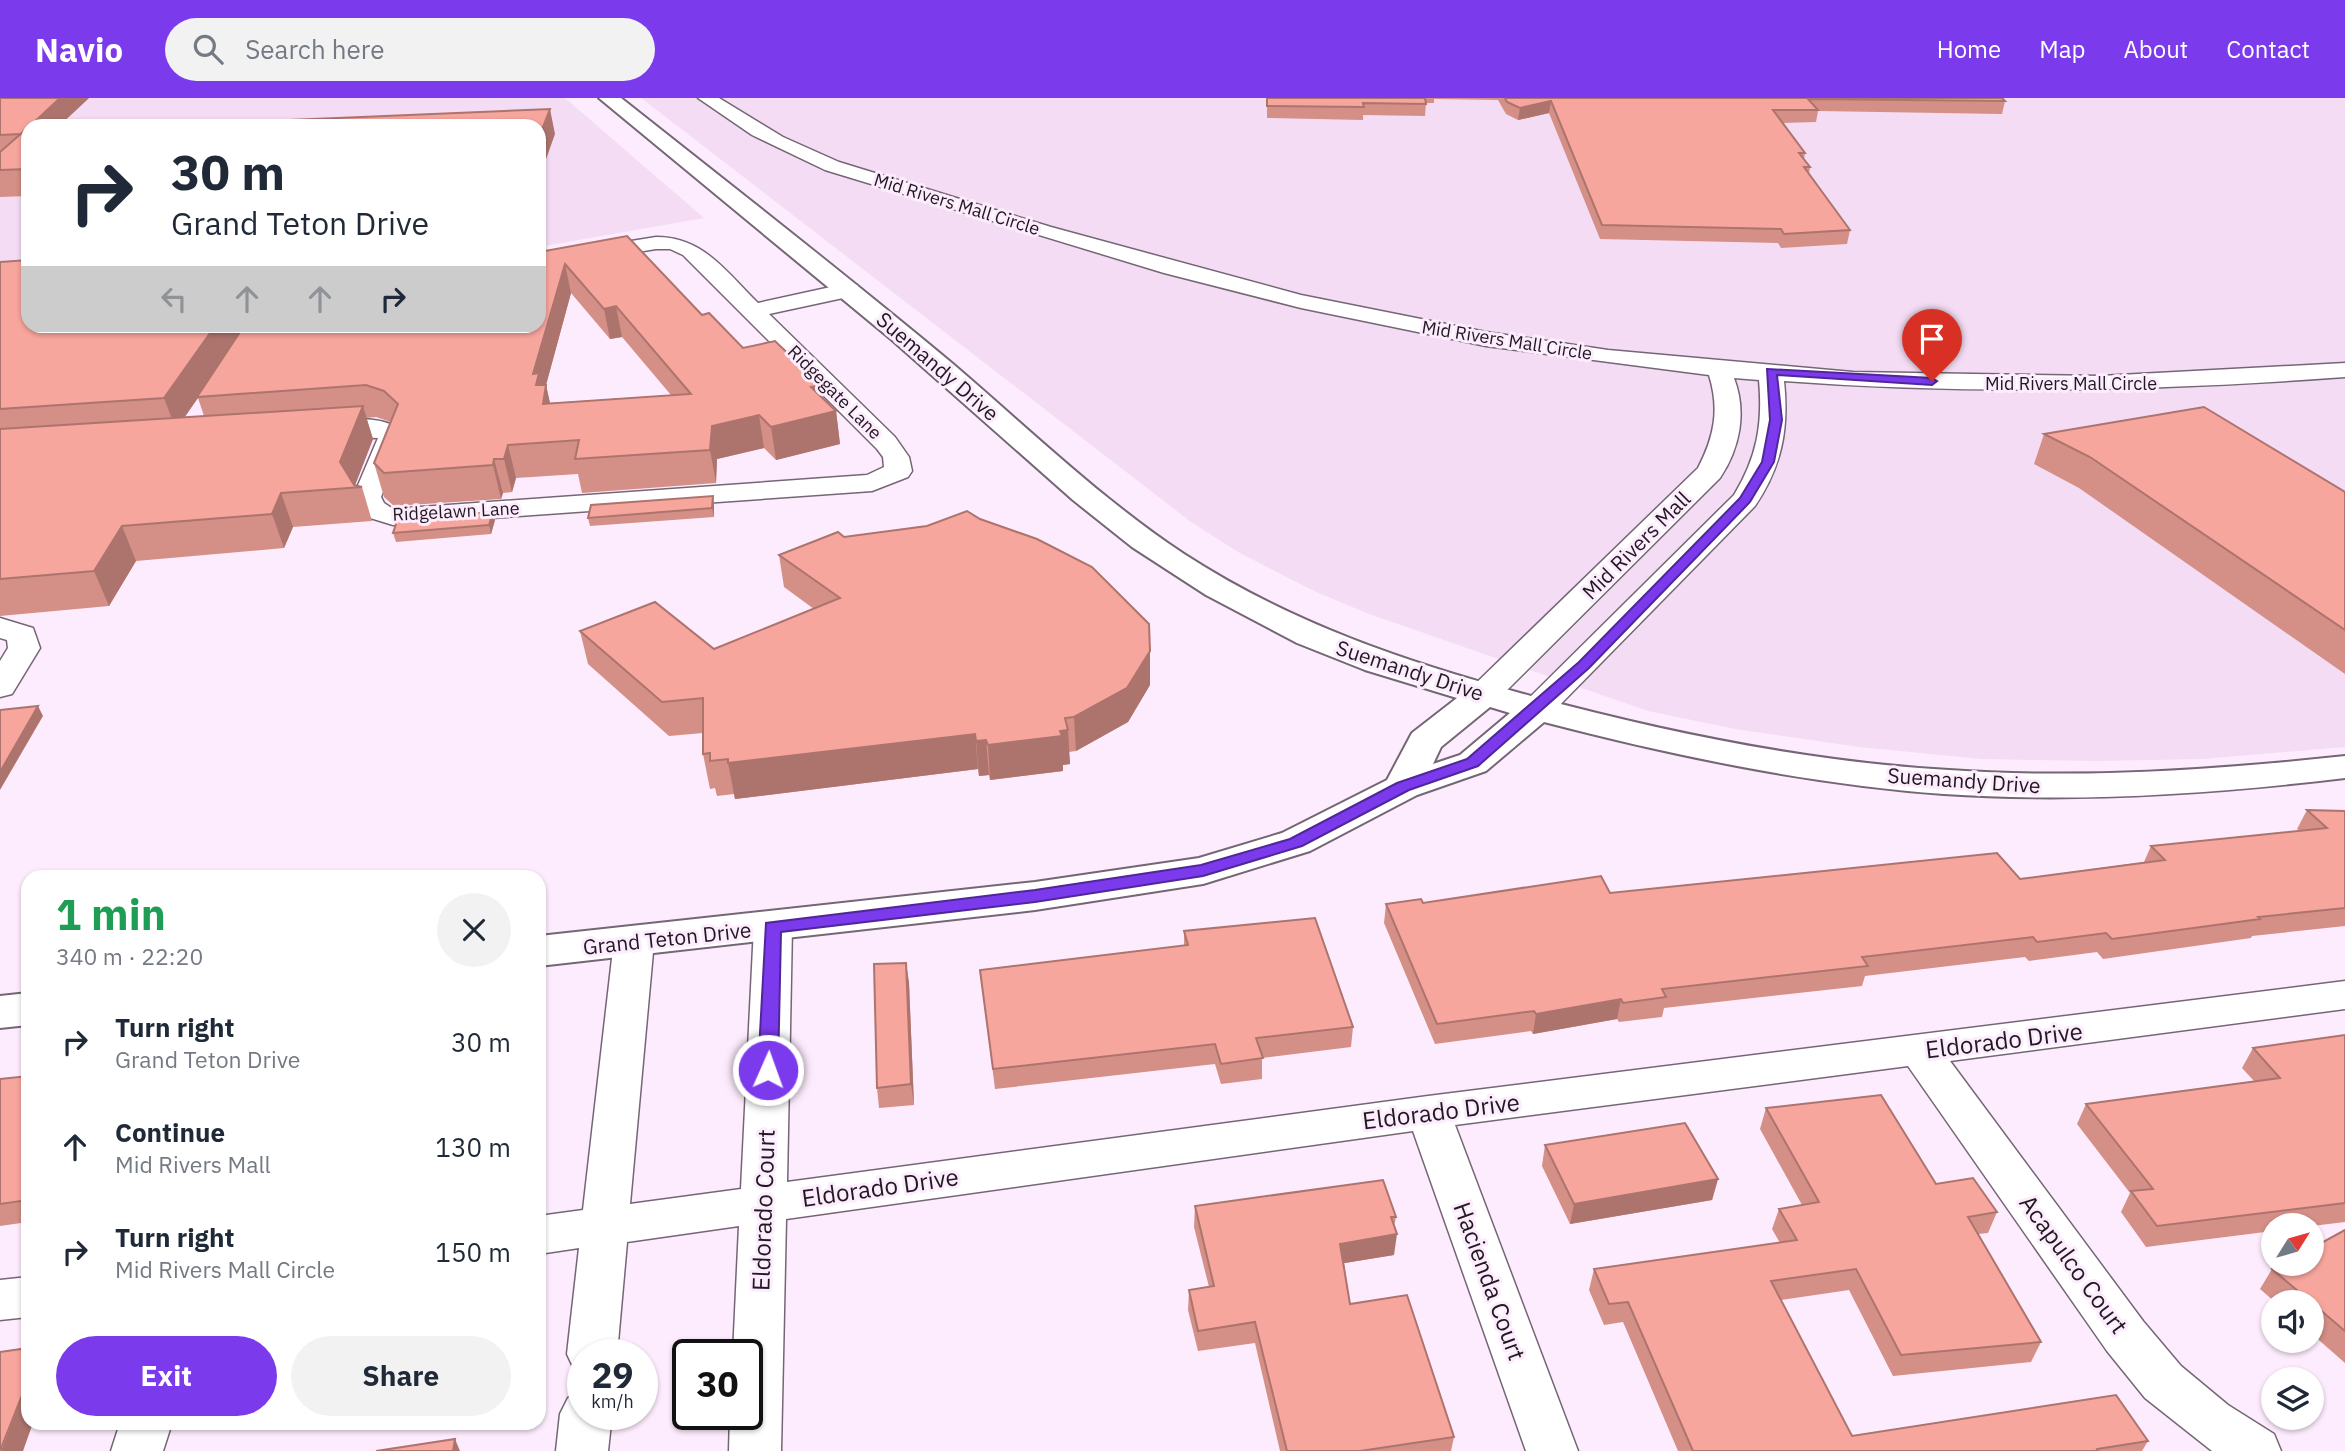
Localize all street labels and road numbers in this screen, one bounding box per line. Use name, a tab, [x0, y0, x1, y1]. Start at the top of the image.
street label: Mid Rivers Mall Circle	[871, 168, 1043, 240]
street label: Suemandy Drive	[871, 305, 1005, 427]
street label: Mid Rivers Mall Circle	[1420, 315, 1594, 365]
street label: Ridgegate Lane	[783, 340, 887, 444]
street label: Mid Rivers Mall Circle	[1985, 372, 2157, 395]
street label: Mid Rivers Mall	[1576, 485, 1696, 605]
street label: Ridgelawn Lane	[392, 496, 520, 526]
street label: Suemandy Drive	[1333, 633, 1487, 707]
street label: Suemandy Drive	[1886, 761, 2042, 799]
street label: Grand Teton Drive	[581, 915, 753, 961]
street label: Eldorado Drive	[1924, 1014, 2084, 1066]
street label: Eldorado Drive	[1361, 1085, 1521, 1137]
street label: Eldorado Court	[744, 1129, 782, 1291]
street label: Eldorado Drive	[799, 1160, 961, 1214]
street label: Acapulco Court	[2013, 1188, 2135, 1340]
street label: Hacienda Court	[1447, 1197, 1533, 1365]

